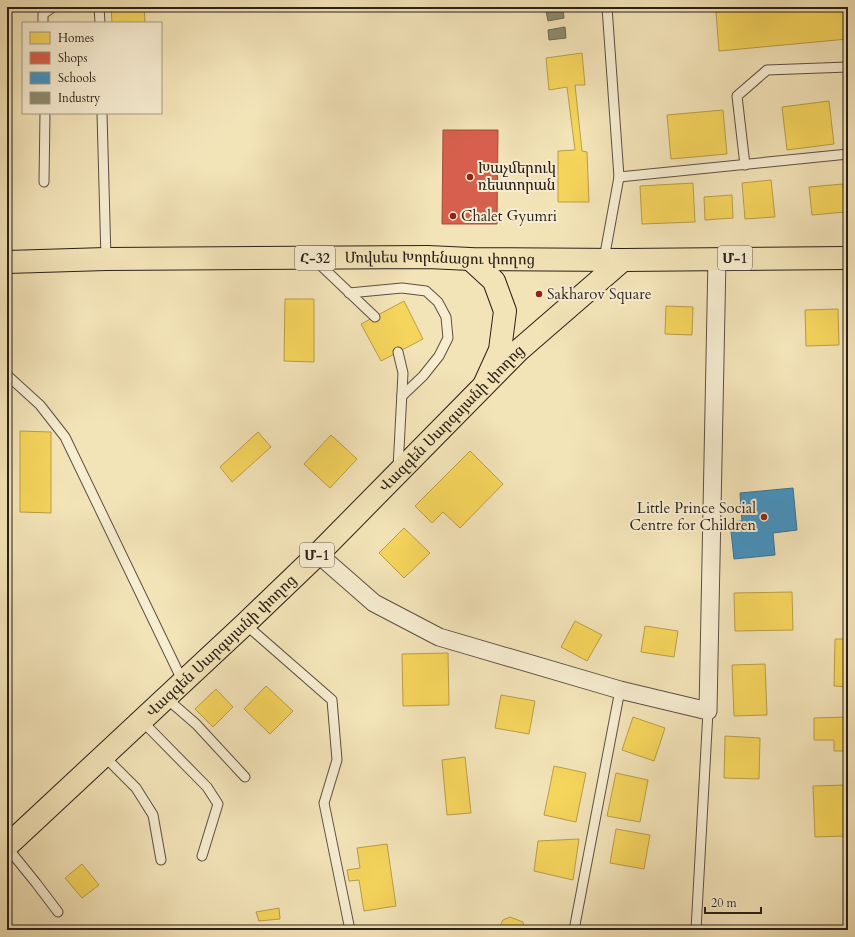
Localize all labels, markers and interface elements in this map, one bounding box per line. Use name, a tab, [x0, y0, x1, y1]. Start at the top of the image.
legend	[22, 22, 162, 114]
text: Homes	[58, 30, 94, 46]
text: Shops	[58, 50, 87, 66]
text: Schools	[58, 70, 96, 86]
text: Industry	[58, 90, 101, 106]
place label: Խաչմերուկ ռեստորան	[478, 158, 556, 195]
marker: Խաչմերուկ ռեստորան	[465, 172, 475, 182]
place label: Chalet Gyumri	[461, 206, 557, 226]
marker: Chalet Gyumri	[448, 211, 458, 221]
road number: Հ-32	[295, 246, 335, 270]
road number: Մ-1	[718, 246, 752, 270]
street label: Մովսես Խորենացու փողոց	[345, 247, 535, 269]
place label: Sakharov Square	[547, 284, 652, 304]
marker: Sakharov Square	[534, 289, 544, 299]
street label: Վազգեն Սարգսյանի փողոց	[374, 340, 529, 497]
place label: Little Prince Social Centre for Children	[629, 498, 756, 535]
marker: Little Prince Social Centre for Children	[759, 512, 769, 522]
road number: Մ-1	[300, 543, 334, 567]
street label: Վազգեն Սարգսյանի փողոց	[141, 570, 301, 722]
scale bar	[705, 889, 761, 915]
text: 20 m	[711, 895, 738, 911]

